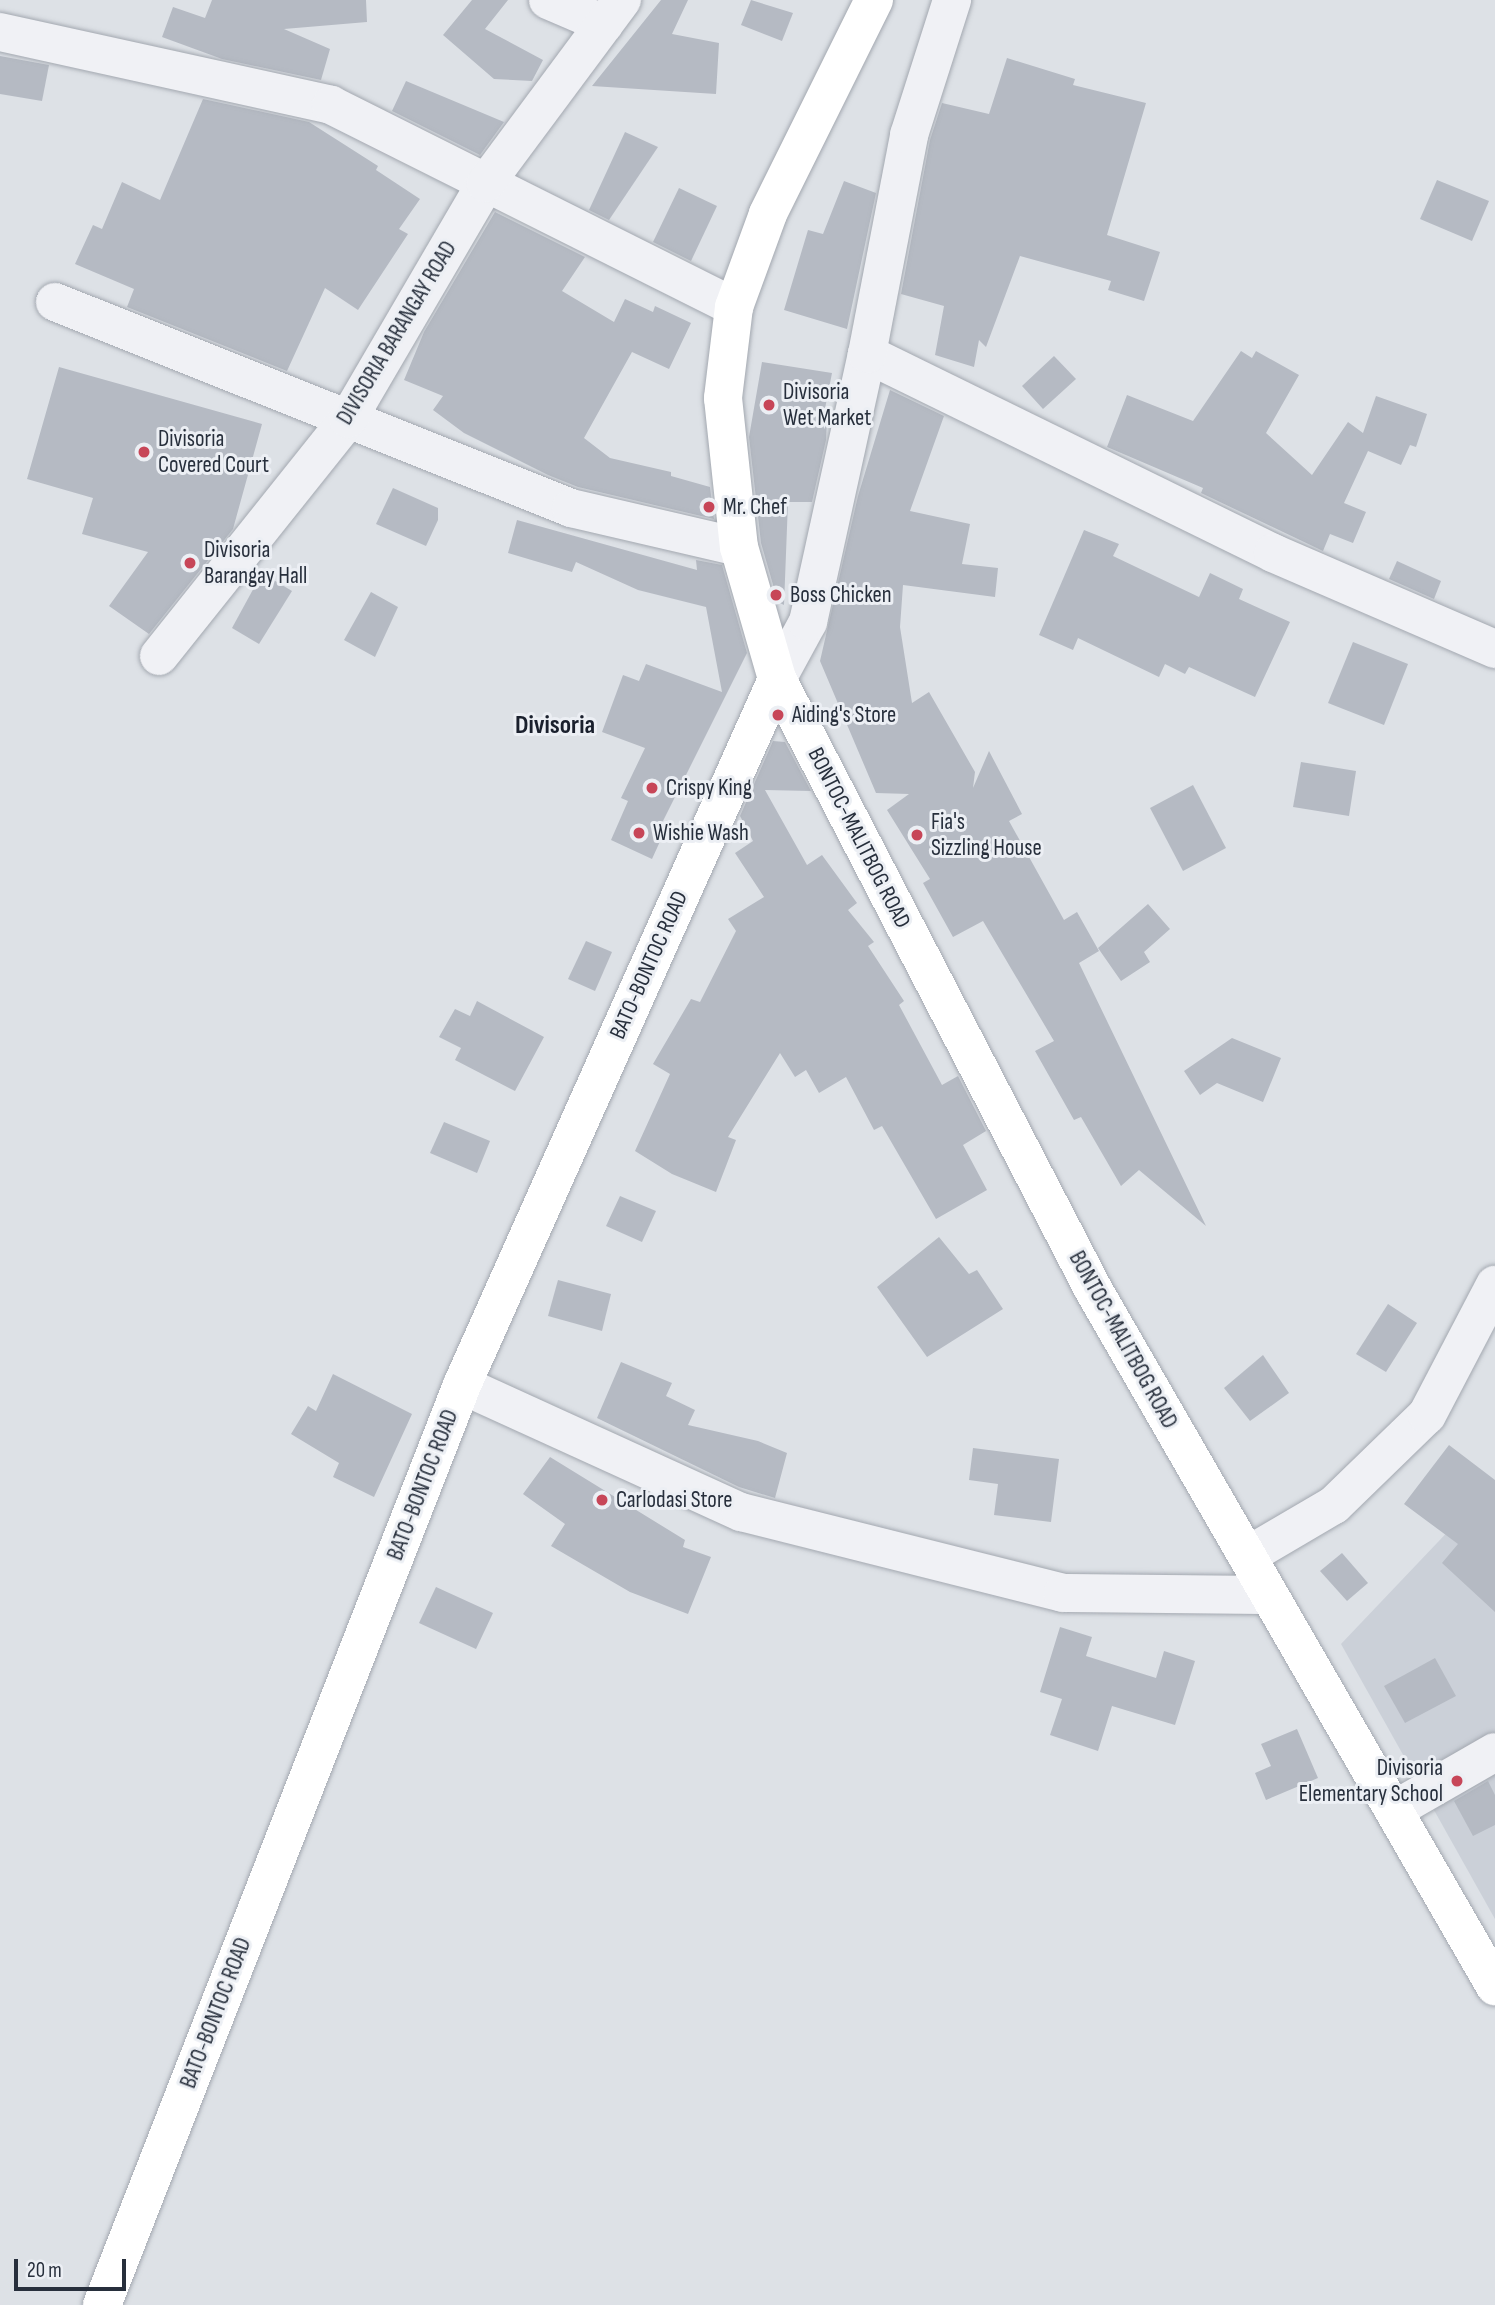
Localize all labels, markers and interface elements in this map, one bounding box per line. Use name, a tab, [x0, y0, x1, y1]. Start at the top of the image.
street label: DIVISORIA BARANGAY ROAD	[331, 236, 463, 430]
place label: Divisoria Wet Market	[783, 378, 871, 432]
marker: Divisoria Wet Market	[761, 397, 777, 413]
place label: Divisoria Covered Court	[158, 425, 269, 479]
marker: Divisoria Covered Court	[136, 444, 152, 460]
place label: Mr. Chef	[723, 493, 787, 521]
marker: Mr. Chef	[701, 499, 717, 515]
place label: Divisoria Barangay Hall	[204, 536, 307, 590]
marker: Divisoria Barangay Hall	[182, 555, 198, 571]
place label: Boss Chicken	[790, 581, 892, 609]
marker: Boss Chicken	[768, 587, 784, 603]
place label: Aiding's Store	[792, 701, 896, 729]
marker: Aiding's Store	[770, 707, 786, 723]
district label: Divisoria	[515, 710, 595, 742]
street label: BONTOC-MALITBOG ROAD	[802, 743, 916, 933]
place label: Crispy King	[666, 774, 752, 802]
marker: Crispy King	[644, 780, 660, 796]
place label: Fia's Sizzling House	[931, 808, 1042, 862]
place label: Wishie Wash	[653, 819, 749, 847]
marker: Wishie Wash	[631, 825, 647, 841]
marker: Fia's Sizzling House	[909, 827, 925, 843]
street label: BATO-BONTOC ROAD	[604, 887, 694, 1043]
street label: BONTOC-MALITBOG ROAD	[1063, 1246, 1183, 1434]
street label: BATO-BONTOC ROAD	[382, 1406, 464, 1564]
place label: Carlodasi Store	[616, 1486, 732, 1514]
marker: Carlodasi Store	[594, 1492, 610, 1508]
place label: Divisoria Elementary School	[1299, 1754, 1443, 1808]
marker: Divisoria Elementary School	[1449, 1773, 1465, 1789]
street label: BATO-BONTOC ROAD	[175, 1934, 257, 2092]
scale bar	[18, 2246, 130, 2290]
text: 20 m	[27, 2258, 62, 2283]

